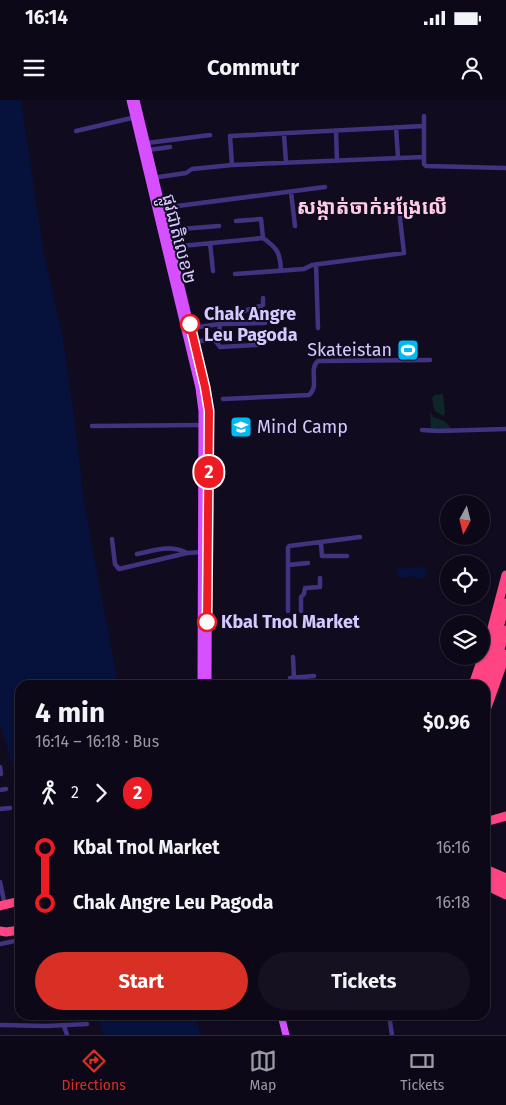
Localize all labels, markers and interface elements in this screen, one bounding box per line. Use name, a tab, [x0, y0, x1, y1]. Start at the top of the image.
text: 16:14	[25, 6, 68, 29]
icon: menu	[20, 54, 48, 82]
text: Commutr	[207, 54, 299, 81]
icon: person	[458, 54, 486, 82]
street label: ផ្លូវជាតិលេខ២	[152, 192, 201, 288]
district label: សង្កាត់ចាក់អង្រែលើ	[297, 195, 447, 220]
place label: Chak Angre Leu Pagoda	[204, 303, 298, 346]
marker: Chak Angre Leu Pagoda	[180, 314, 200, 334]
sports icon: Skateistan	[396, 338, 420, 362]
place label: Skateistan	[307, 339, 392, 361]
school or university icon: Mind Camp	[229, 415, 253, 439]
place label: Mind Camp	[257, 416, 348, 438]
line badge: 2	[193, 456, 225, 488]
text: 2	[204, 461, 214, 483]
north arrow	[440, 495, 490, 545]
map controls	[440, 495, 490, 665]
button: locate	[440, 555, 490, 605]
place label: Kbal Tnol Market	[221, 611, 361, 633]
marker: Kbal Tnol Market	[197, 612, 217, 632]
button: layers	[440, 615, 490, 665]
text: 4 min	[35, 696, 105, 729]
text: $0.96	[423, 711, 470, 734]
text: 16:14 – 16:18 · Bus	[35, 732, 159, 751]
icon: walk	[35, 779, 63, 807]
icon: forward	[87, 779, 115, 807]
text: 2	[133, 782, 142, 804]
text: 2	[71, 783, 79, 802]
text: Kbal Tnol Market	[73, 836, 219, 859]
text: 16:16	[436, 838, 470, 857]
text: Chak Angre Leu Pagoda	[73, 891, 274, 914]
text: 16:18	[436, 893, 470, 912]
button: Start	[35, 952, 248, 1010]
button: Tickets	[258, 952, 470, 1010]
tab: Directions	[62, 1047, 126, 1094]
tab: Map	[249, 1047, 277, 1094]
tab: Tickets	[400, 1047, 444, 1094]

